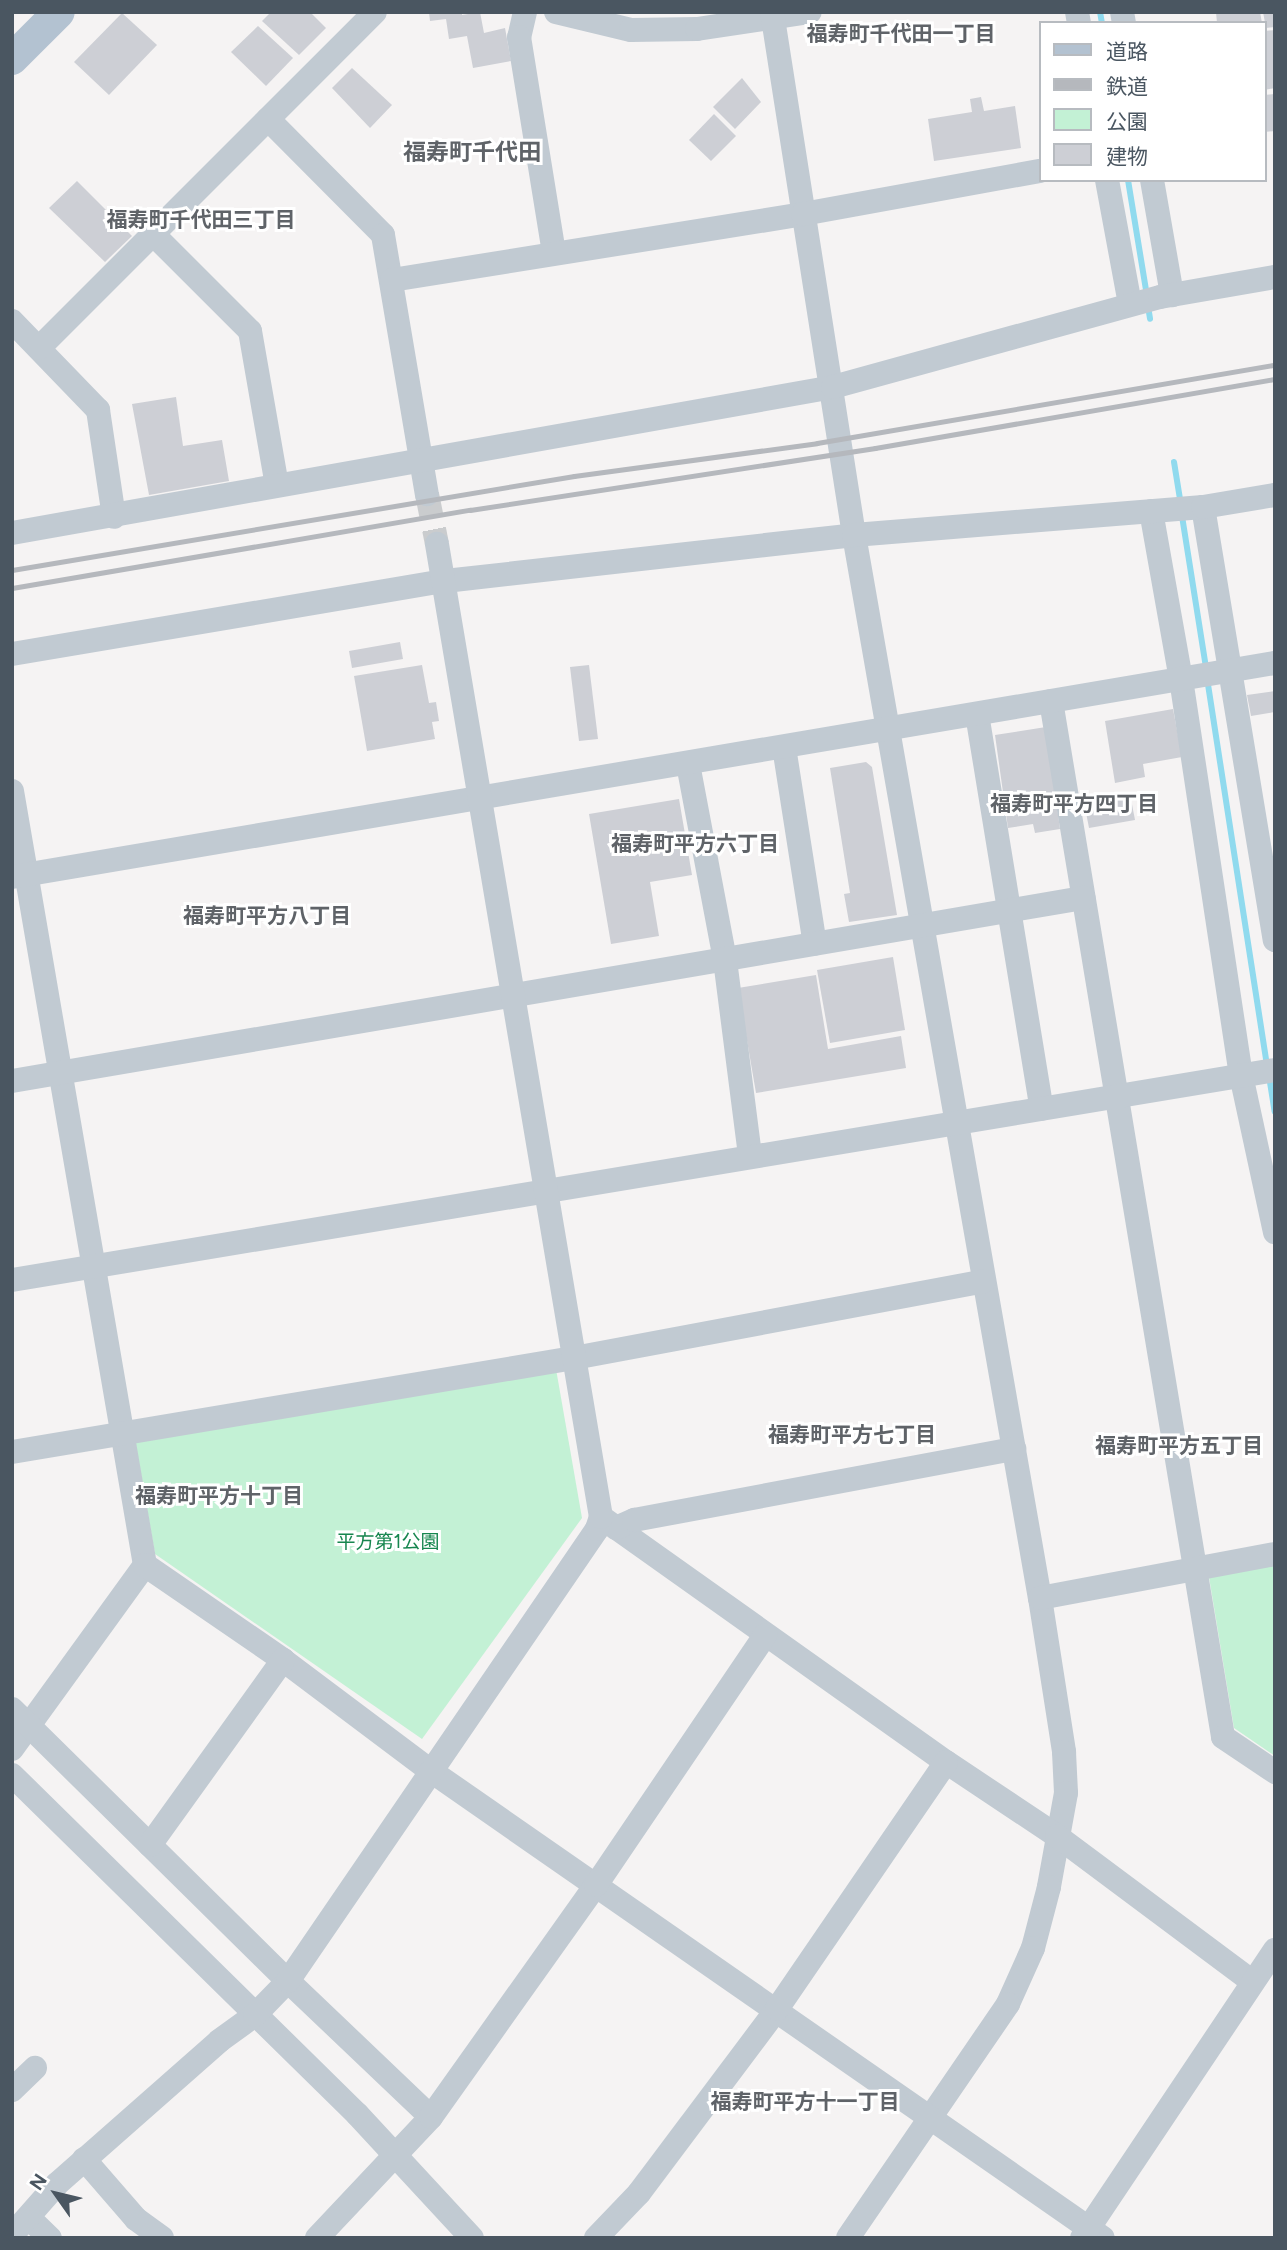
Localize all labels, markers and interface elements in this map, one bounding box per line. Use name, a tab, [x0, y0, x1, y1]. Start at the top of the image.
district label: 福寿町千代田一丁目	[807, 21, 995, 47]
legend	[1038, 21, 1266, 182]
text: 道路	[1106, 39, 1148, 64]
text: 鉄道	[1106, 74, 1148, 99]
text: 公園	[1106, 109, 1148, 134]
district label: 福寿町千代田	[403, 138, 541, 166]
text: 建物	[1106, 144, 1148, 169]
district label: 福寿町千代田三丁目	[107, 207, 295, 233]
district label: 福寿町平方四丁目	[990, 791, 1158, 817]
district label: 福寿町平方六丁目	[611, 831, 779, 857]
district label: 福寿町平方八丁目	[183, 903, 351, 929]
district label: 福寿町平方七丁目	[768, 1422, 936, 1448]
district label: 福寿町平方五丁目	[1095, 1433, 1263, 1459]
district label: 福寿町平方十丁目	[135, 1483, 303, 1509]
park label: 平方第1公園	[337, 1531, 439, 1553]
district label: 福寿町平方十一丁目	[711, 2089, 899, 2115]
north arrow	[21, 2159, 91, 2229]
text: N	[25, 2169, 52, 2194]

